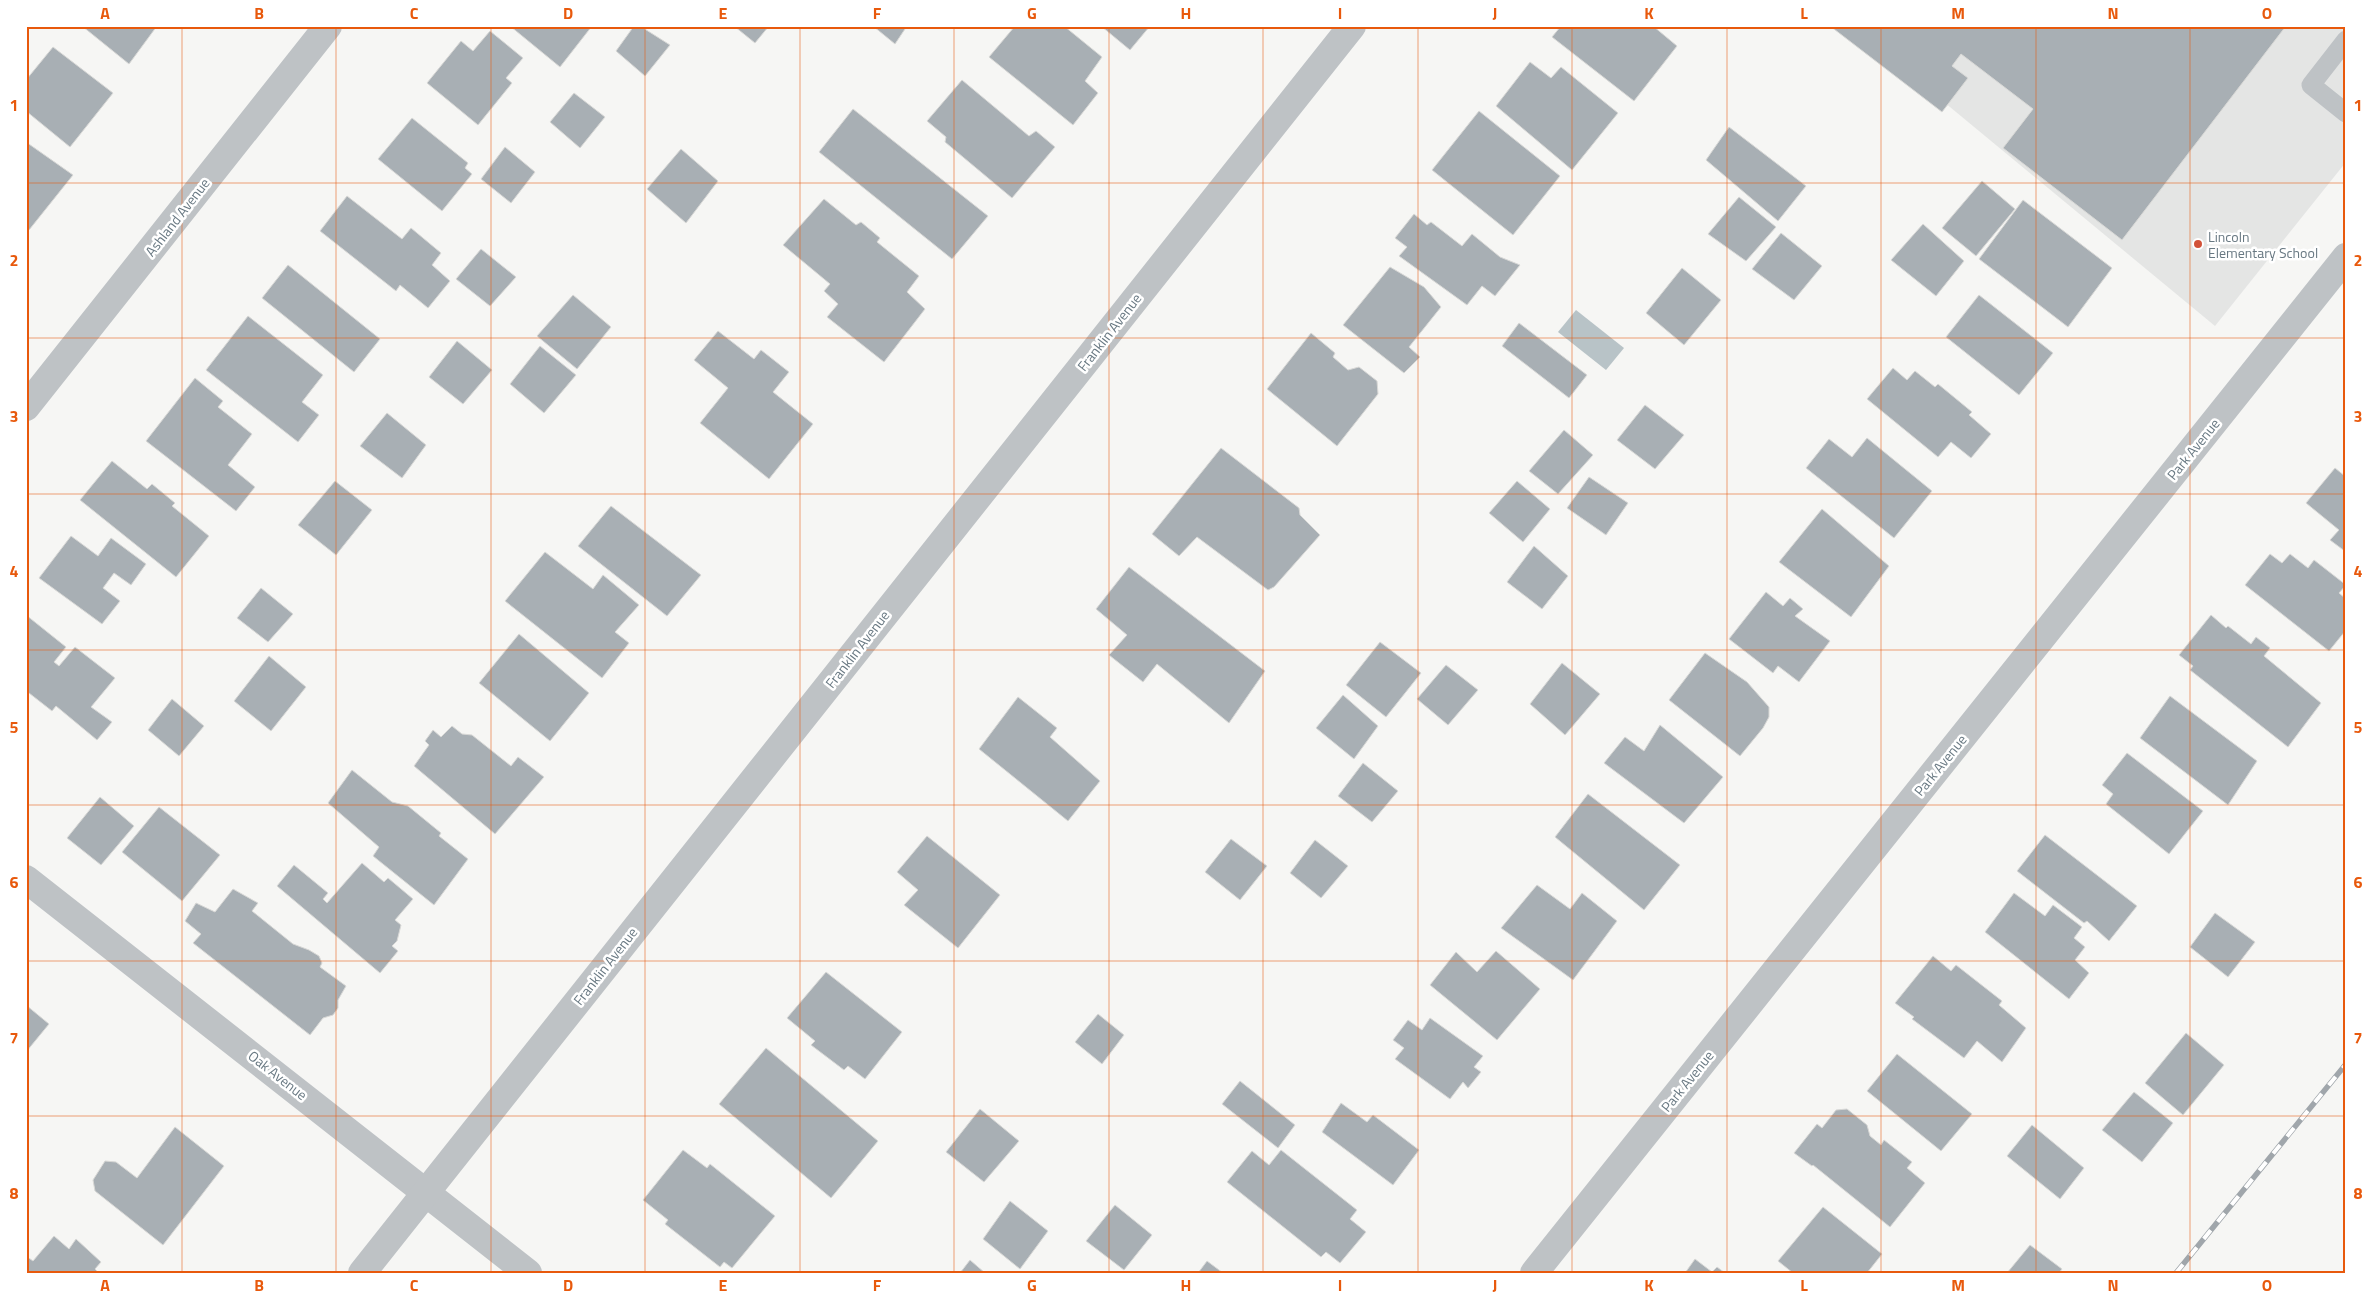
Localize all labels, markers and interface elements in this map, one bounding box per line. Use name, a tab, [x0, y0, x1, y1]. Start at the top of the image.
text: A	[100, 1, 110, 25]
text: B	[254, 1, 264, 25]
text: C	[410, 1, 419, 25]
text: D	[563, 1, 573, 25]
text: E	[719, 1, 728, 25]
text: F	[873, 1, 882, 25]
text: G	[1027, 1, 1037, 25]
text: H	[1181, 1, 1191, 25]
text: I	[1338, 1, 1342, 25]
text: J	[1493, 1, 1497, 25]
text: K	[1644, 1, 1654, 25]
text: L	[1800, 1, 1808, 25]
text: M	[1951, 1, 1965, 25]
text: N	[2107, 1, 2119, 25]
text: O	[2262, 1, 2272, 25]
text: 1	[10, 93, 18, 117]
text: 1	[2354, 93, 2362, 117]
street label: Ashland Avenue	[140, 173, 214, 261]
place label: Lincoln Elementary School	[2208, 226, 2318, 263]
marker: Lincoln Elementary School	[2192, 238, 2204, 250]
text: 2	[10, 248, 18, 272]
text: 2	[2354, 248, 2362, 272]
street label: Franklin Avenue	[1072, 289, 1146, 375]
text: 3	[10, 404, 18, 428]
text: 3	[2354, 404, 2362, 428]
street label: Park Avenue	[2162, 414, 2224, 484]
text: 4	[10, 559, 19, 583]
text: 4	[2354, 559, 2363, 583]
street label: Franklin Avenue	[820, 606, 894, 692]
text: 5	[10, 715, 19, 739]
text: 5	[2354, 715, 2363, 739]
street label: Park Avenue	[1909, 730, 1971, 800]
text: 6	[10, 870, 19, 894]
text: 6	[2354, 870, 2363, 894]
street label: Franklin Avenue	[568, 923, 642, 1009]
text: 7	[10, 1026, 18, 1050]
text: 7	[2354, 1026, 2362, 1050]
street label: Oak Avenue	[244, 1045, 312, 1105]
street label: Park Avenue	[1656, 1046, 1718, 1116]
text: 8	[10, 1181, 19, 1205]
text: 8	[2354, 1181, 2363, 1205]
text: A	[100, 1273, 110, 1297]
text: B	[254, 1273, 264, 1297]
text: C	[410, 1273, 419, 1297]
text: D	[563, 1273, 573, 1297]
text: E	[719, 1273, 728, 1297]
text: F	[873, 1273, 882, 1297]
text: G	[1027, 1273, 1037, 1297]
text: H	[1181, 1273, 1191, 1297]
text: I	[1338, 1273, 1342, 1297]
text: J	[1493, 1273, 1497, 1297]
text: K	[1644, 1273, 1654, 1297]
text: L	[1800, 1273, 1808, 1297]
text: M	[1951, 1273, 1965, 1297]
text: N	[2107, 1273, 2119, 1297]
text: O	[2262, 1273, 2272, 1297]

